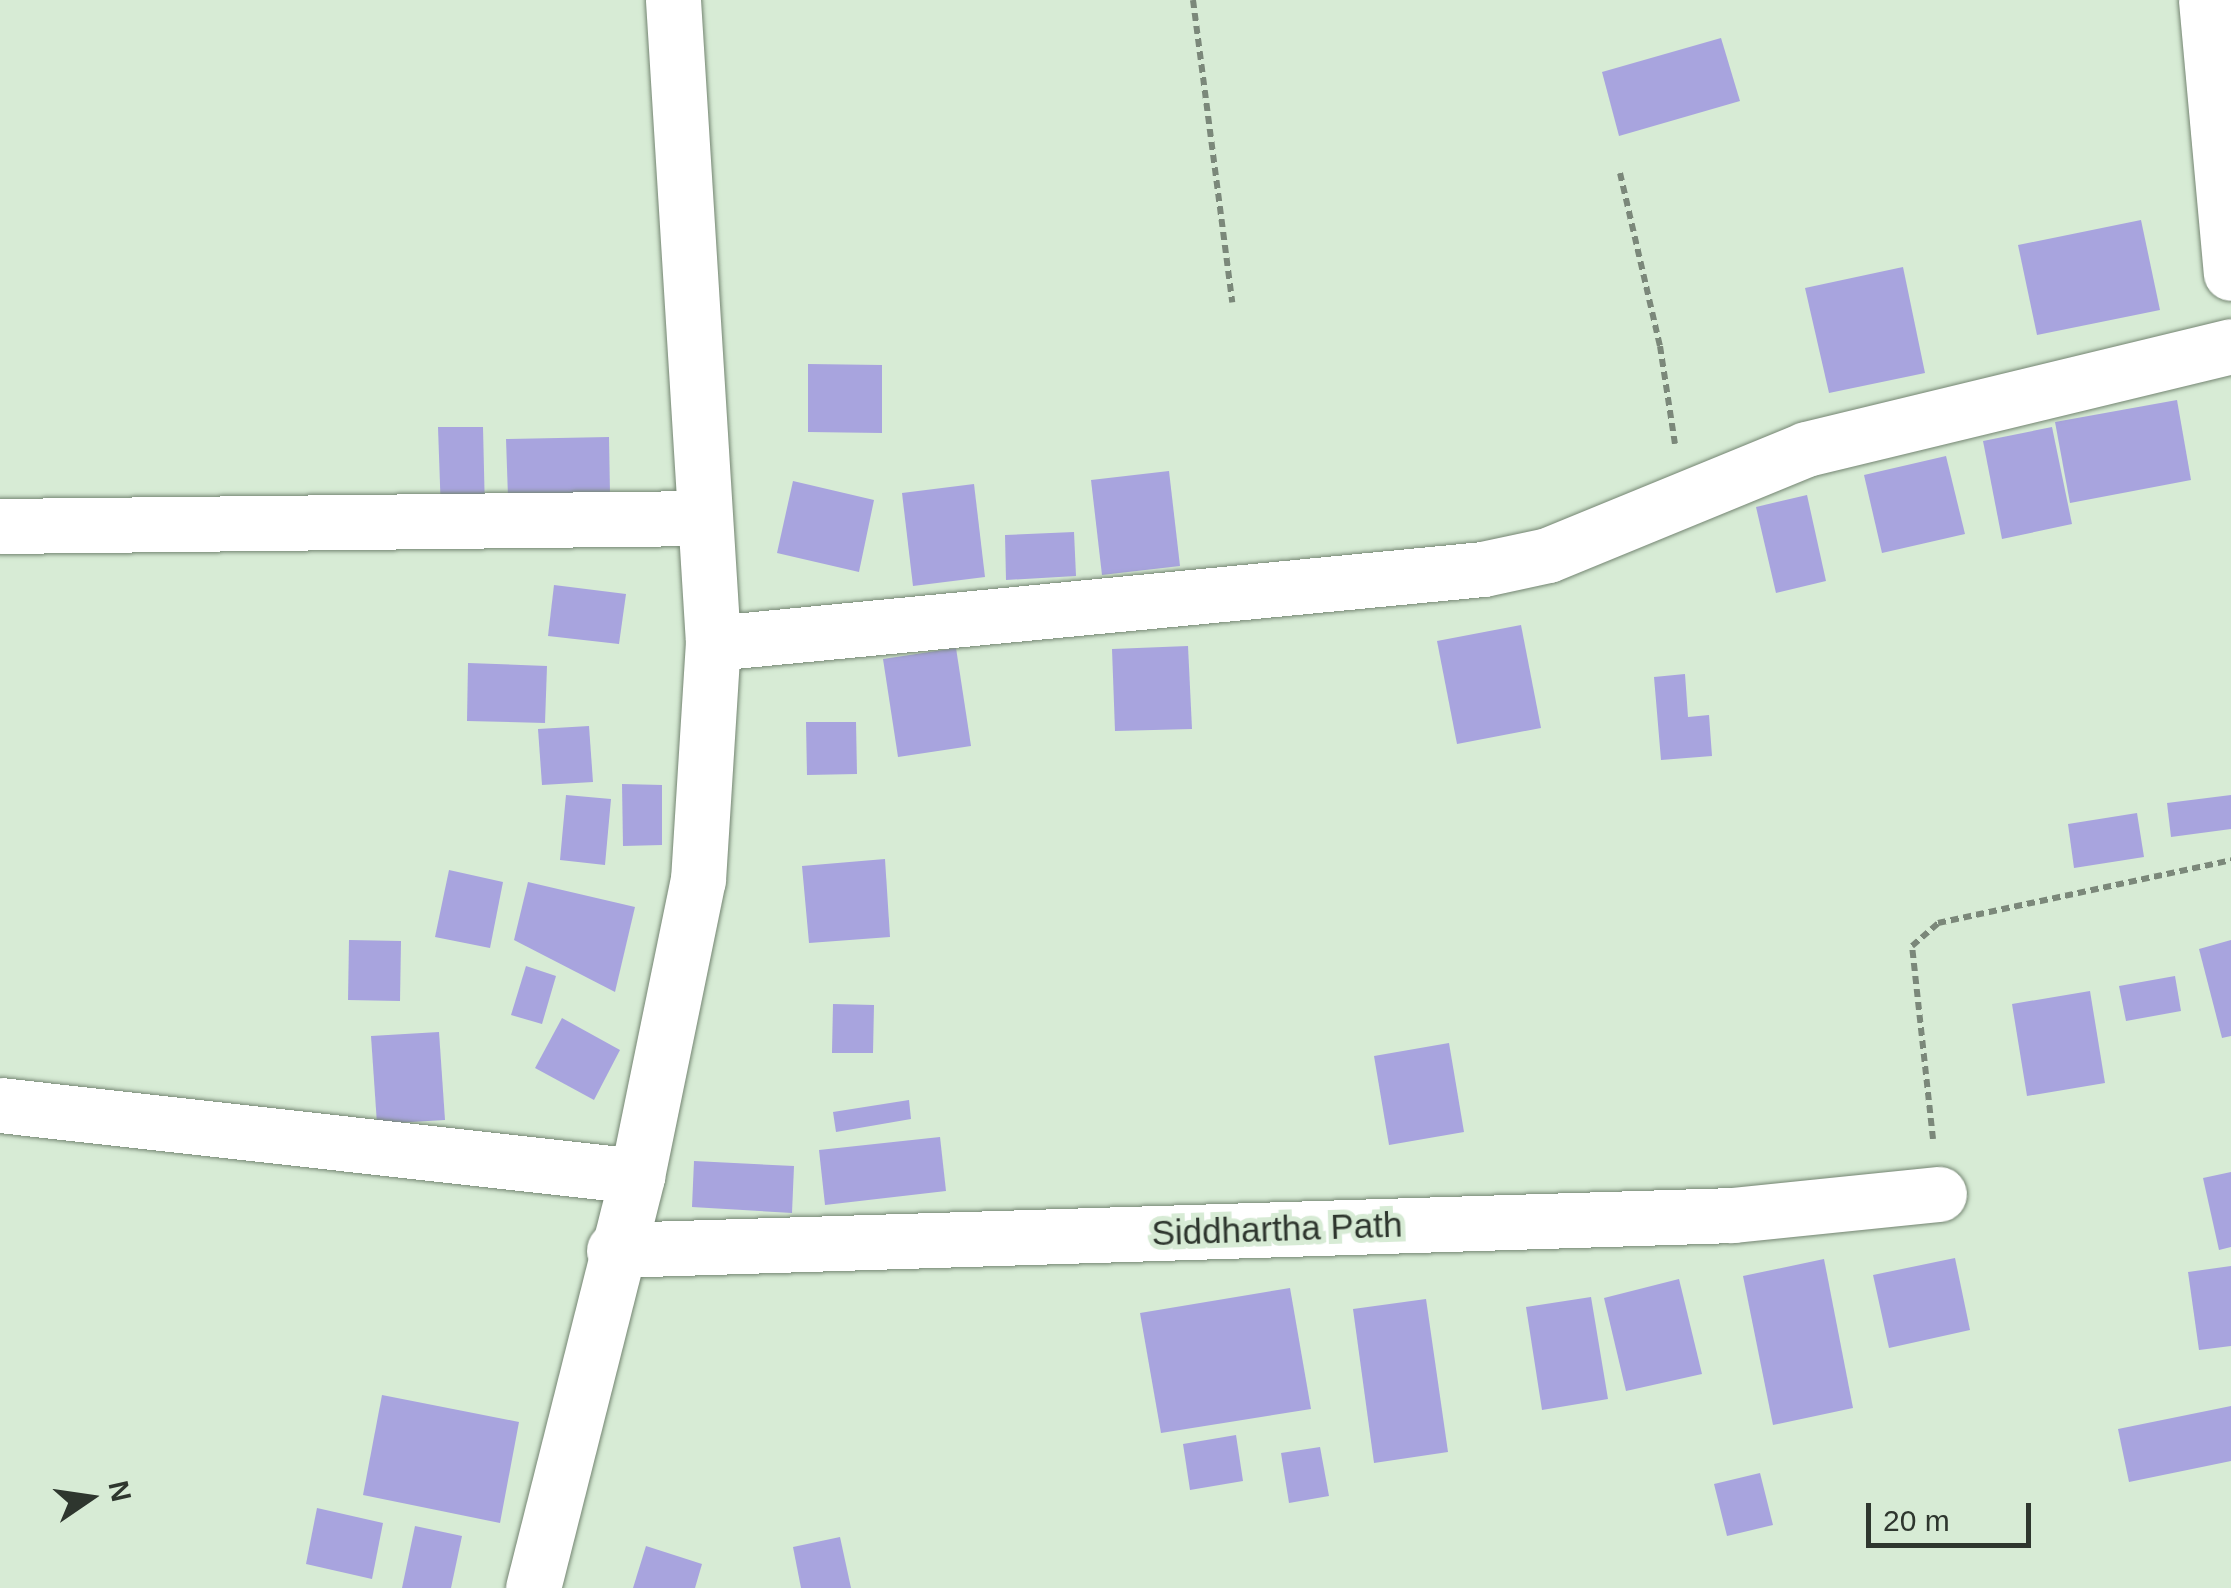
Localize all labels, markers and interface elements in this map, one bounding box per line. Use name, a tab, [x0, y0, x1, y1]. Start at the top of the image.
street label: Siddhartha Path	[1151, 1204, 1403, 1254]
north arrow	[40, 1448, 140, 1548]
text: N	[102, 1478, 137, 1504]
scale bar	[1871, 1483, 2036, 1545]
text: 20 m	[1883, 1504, 1950, 1537]

